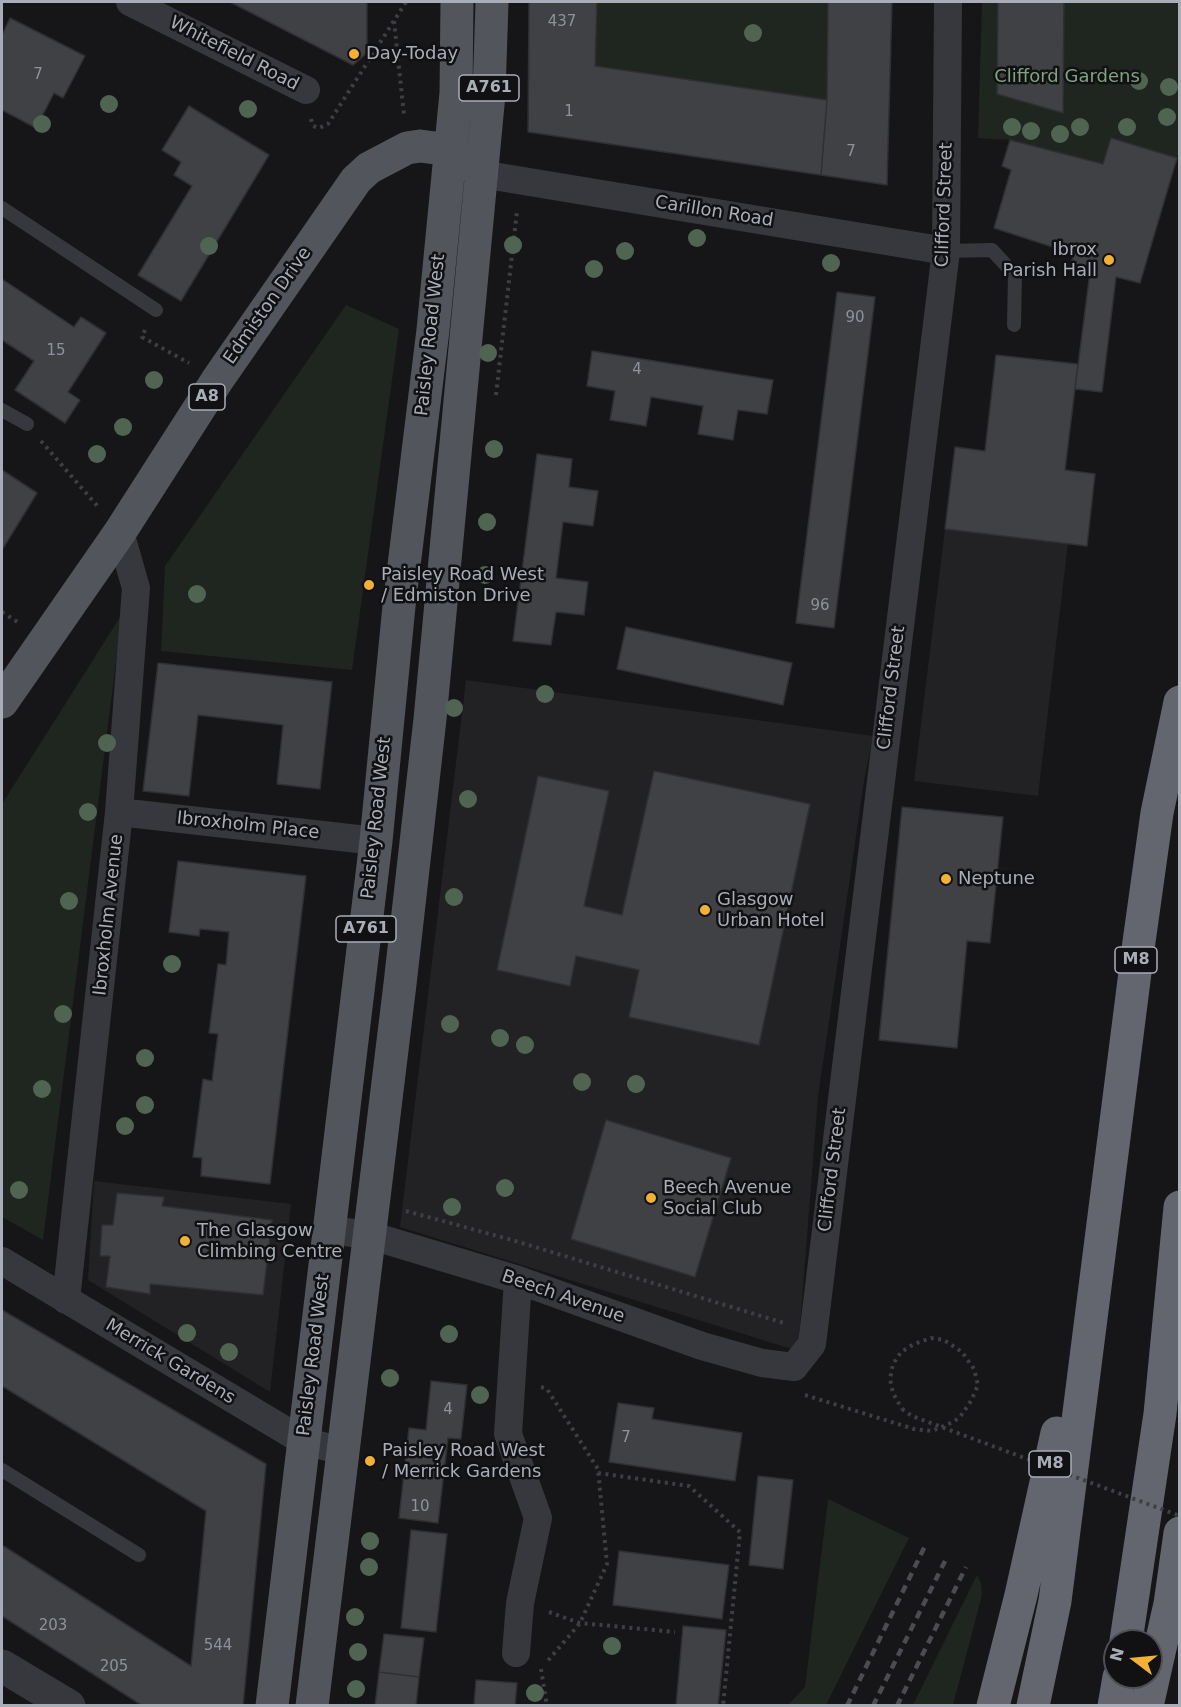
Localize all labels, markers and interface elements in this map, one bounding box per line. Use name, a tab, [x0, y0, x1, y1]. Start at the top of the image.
street label: Whitefield Road	[166, 12, 302, 96]
house number: 437	[548, 13, 576, 31]
place label: Day-Today	[366, 43, 458, 65]
marker: Day-Today	[347, 47, 361, 61]
house number: 7	[33, 66, 43, 84]
park label: Clifford Gardens	[994, 66, 1140, 88]
road number: A761	[459, 75, 519, 101]
house number: 1	[564, 103, 574, 121]
street label: Clifford Street	[932, 142, 958, 268]
house number: 7	[846, 143, 856, 161]
street label: Carillon Road	[653, 192, 775, 232]
place label: Ibrox Parish Hall	[1002, 239, 1097, 282]
street label: Edmiston Drive	[220, 243, 316, 369]
street label: Paisley Road West	[412, 253, 450, 417]
marker: Ibrox Parish Hall	[1102, 253, 1116, 267]
house number: 90	[845, 309, 865, 327]
house number: 15	[46, 342, 66, 360]
house number: 4	[632, 361, 642, 379]
road number: A8	[189, 384, 225, 410]
place label: Paisley Road West / Edmiston Drive	[381, 564, 544, 606]
marker: Paisley Road West / Edmiston Drive	[362, 578, 376, 592]
house number: 96	[810, 597, 830, 615]
street label: Clifford Street	[874, 625, 910, 751]
street label: Paisley Road West	[358, 736, 396, 900]
street label: Ibroxholm Place	[176, 808, 320, 844]
street label: Ibroxholm Avenue	[90, 833, 128, 997]
place label: Neptune	[958, 868, 1035, 890]
marker: Neptune	[939, 872, 953, 886]
place label: Glasgow Urban Hotel	[717, 889, 825, 932]
marker: Glasgow Urban Hotel	[698, 903, 712, 917]
road number: A761	[336, 916, 396, 942]
road number: M8	[1115, 947, 1157, 973]
street label: Clifford Street	[815, 1107, 851, 1233]
place label: Beech Avenue Social Club	[663, 1177, 791, 1220]
marker: Beech Avenue Social Club	[644, 1191, 658, 1205]
place label: The Glasgow Climbing Centre	[197, 1220, 342, 1262]
marker: The Glasgow Climbing Centre	[178, 1234, 192, 1248]
street label: Beech Avenue	[499, 1266, 627, 1328]
street label: Paisley Road West	[293, 1273, 335, 1437]
street label: Merrick Gardens	[101, 1315, 239, 1409]
house number: 4	[443, 1401, 453, 1419]
house number: 7	[621, 1429, 631, 1447]
place label: Paisley Road West / Merrick Gardens	[382, 1440, 545, 1482]
road number: M8	[1029, 1451, 1071, 1477]
marker: Paisley Road West / Merrick Gardens	[363, 1454, 377, 1468]
house number: 10	[410, 1498, 430, 1516]
house number: 203	[39, 1617, 67, 1635]
north arrow	[1103, 1629, 1163, 1689]
house number: 544	[204, 1637, 232, 1655]
text: N	[1106, 1645, 1128, 1664]
house number: 205	[100, 1658, 128, 1676]

